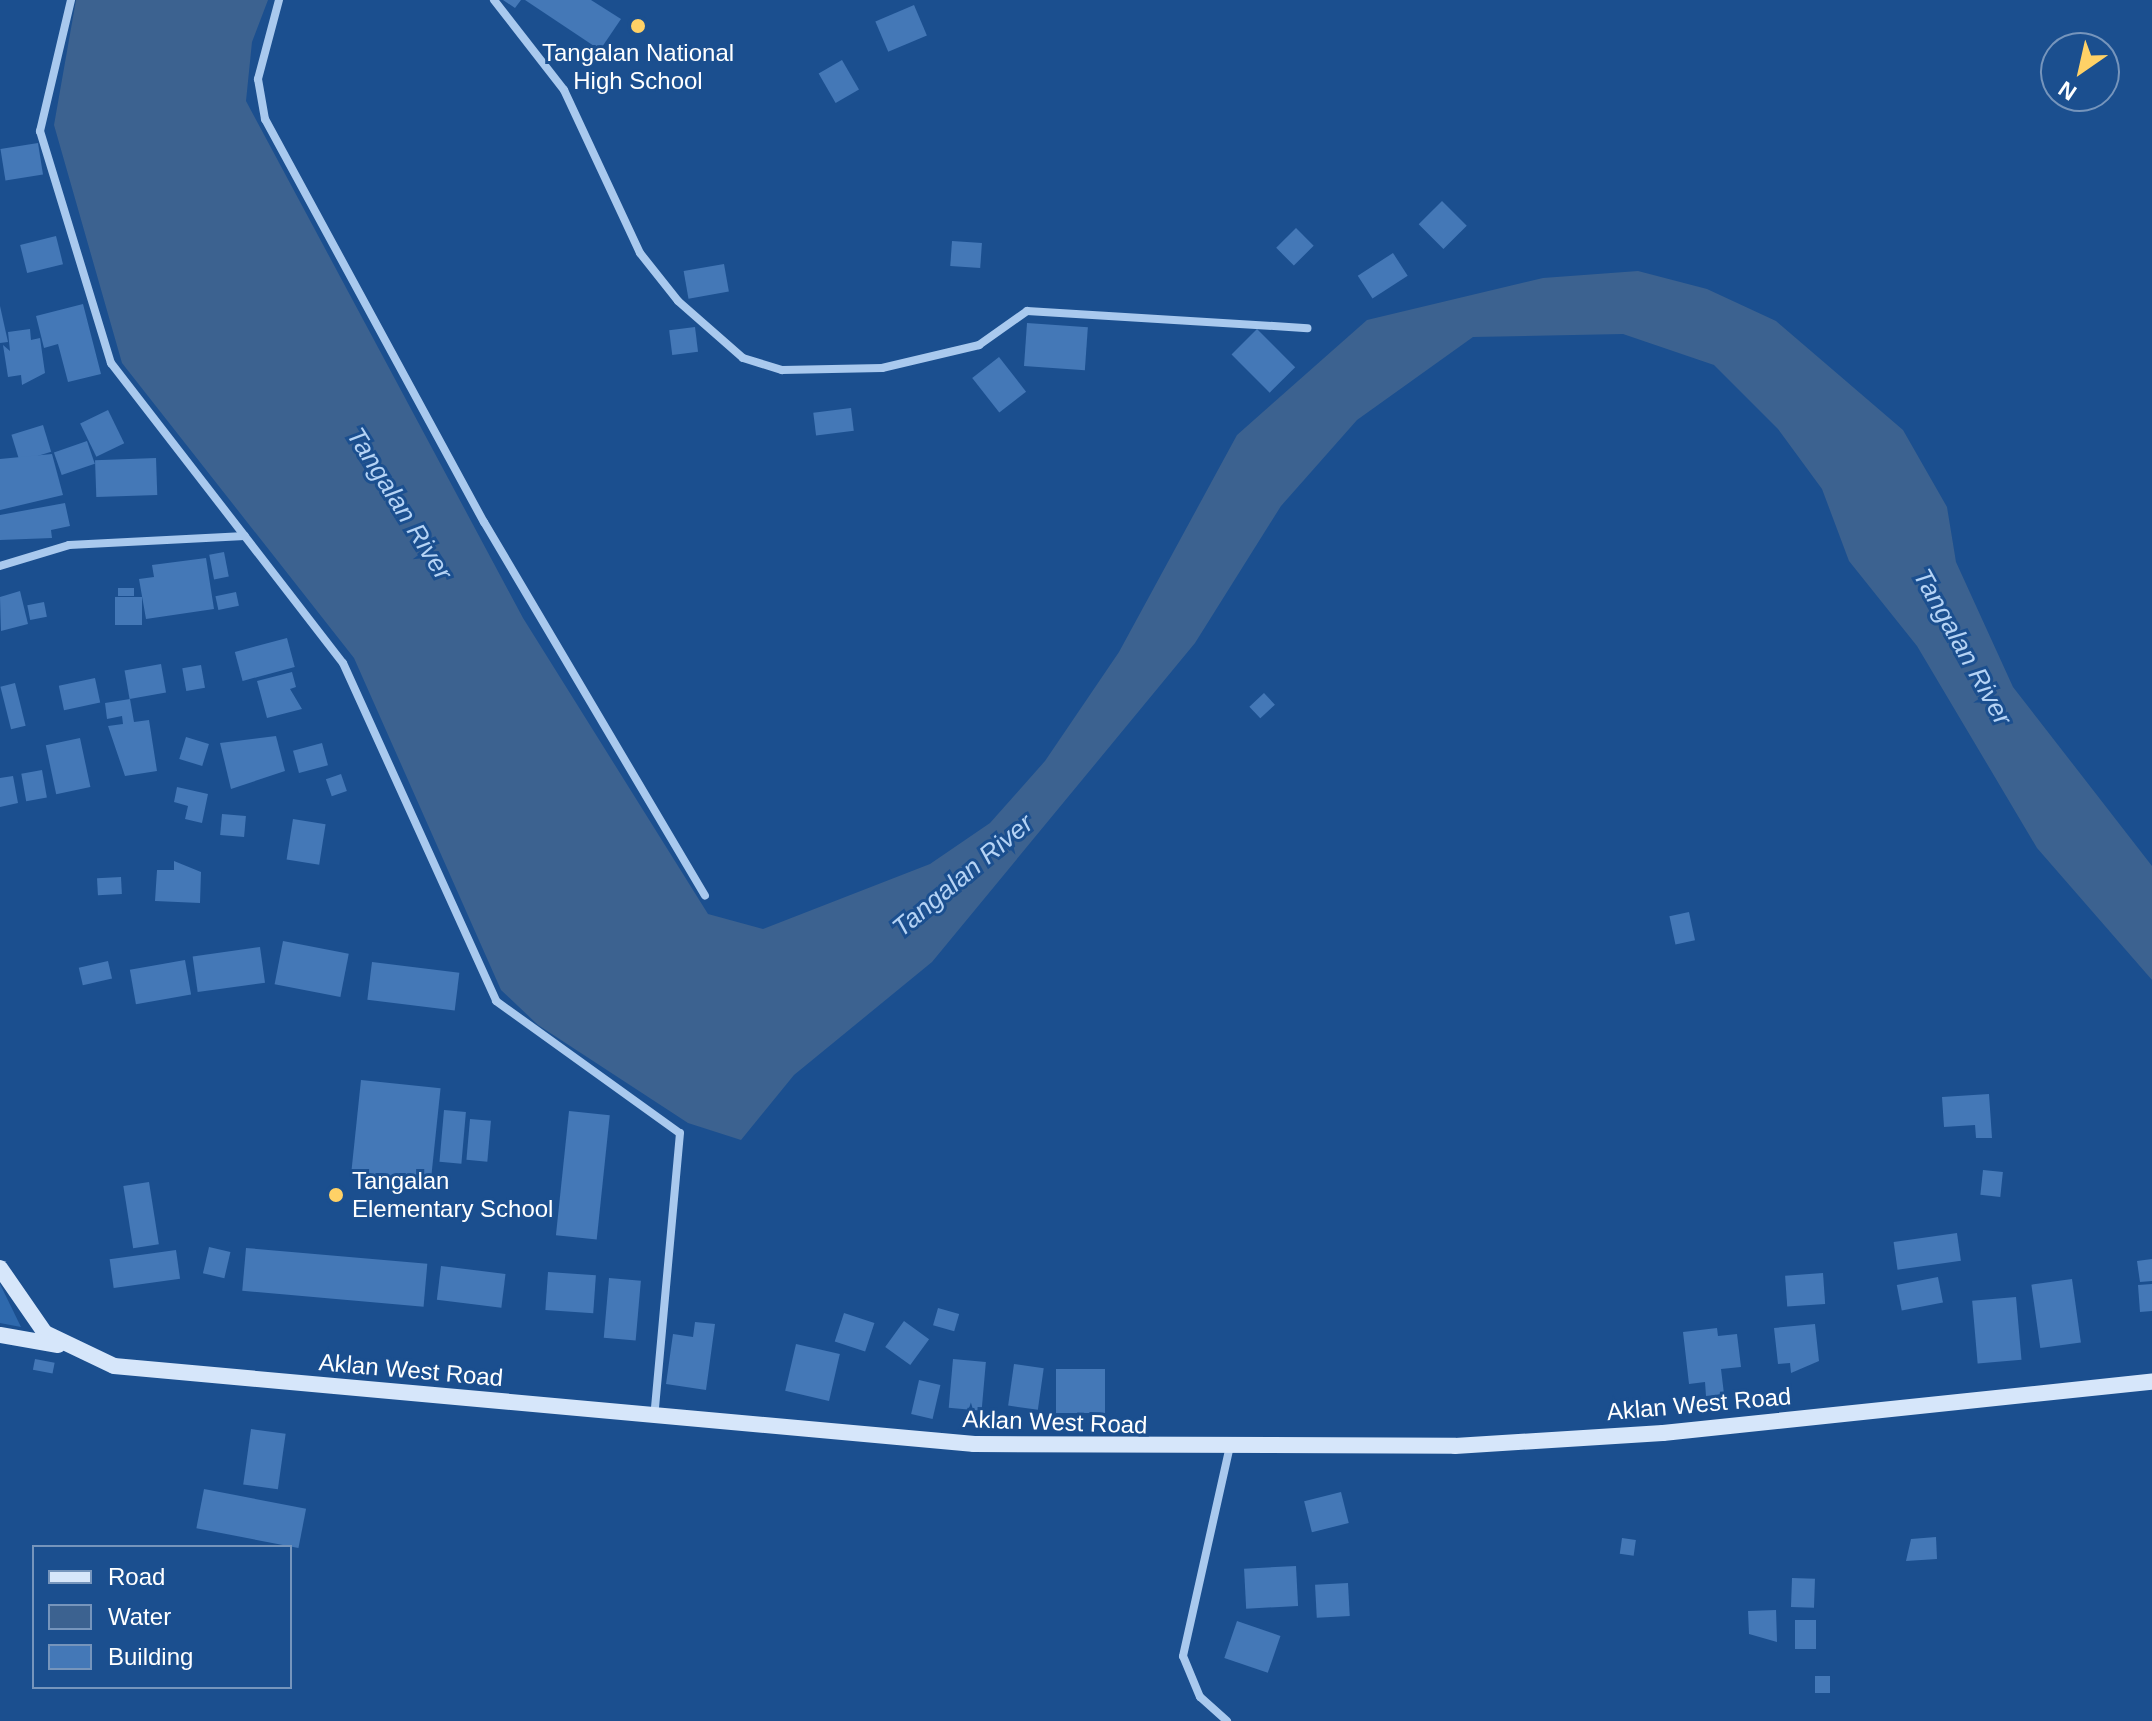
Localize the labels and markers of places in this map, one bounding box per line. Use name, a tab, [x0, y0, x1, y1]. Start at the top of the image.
marker: Tangalan National High School	[629, 17, 647, 35]
place label: Tangalan National High School	[542, 39, 734, 95]
place label: Tangalan Elementary School	[352, 1167, 553, 1223]
marker: Tangalan Elementary School	[327, 1186, 345, 1204]

